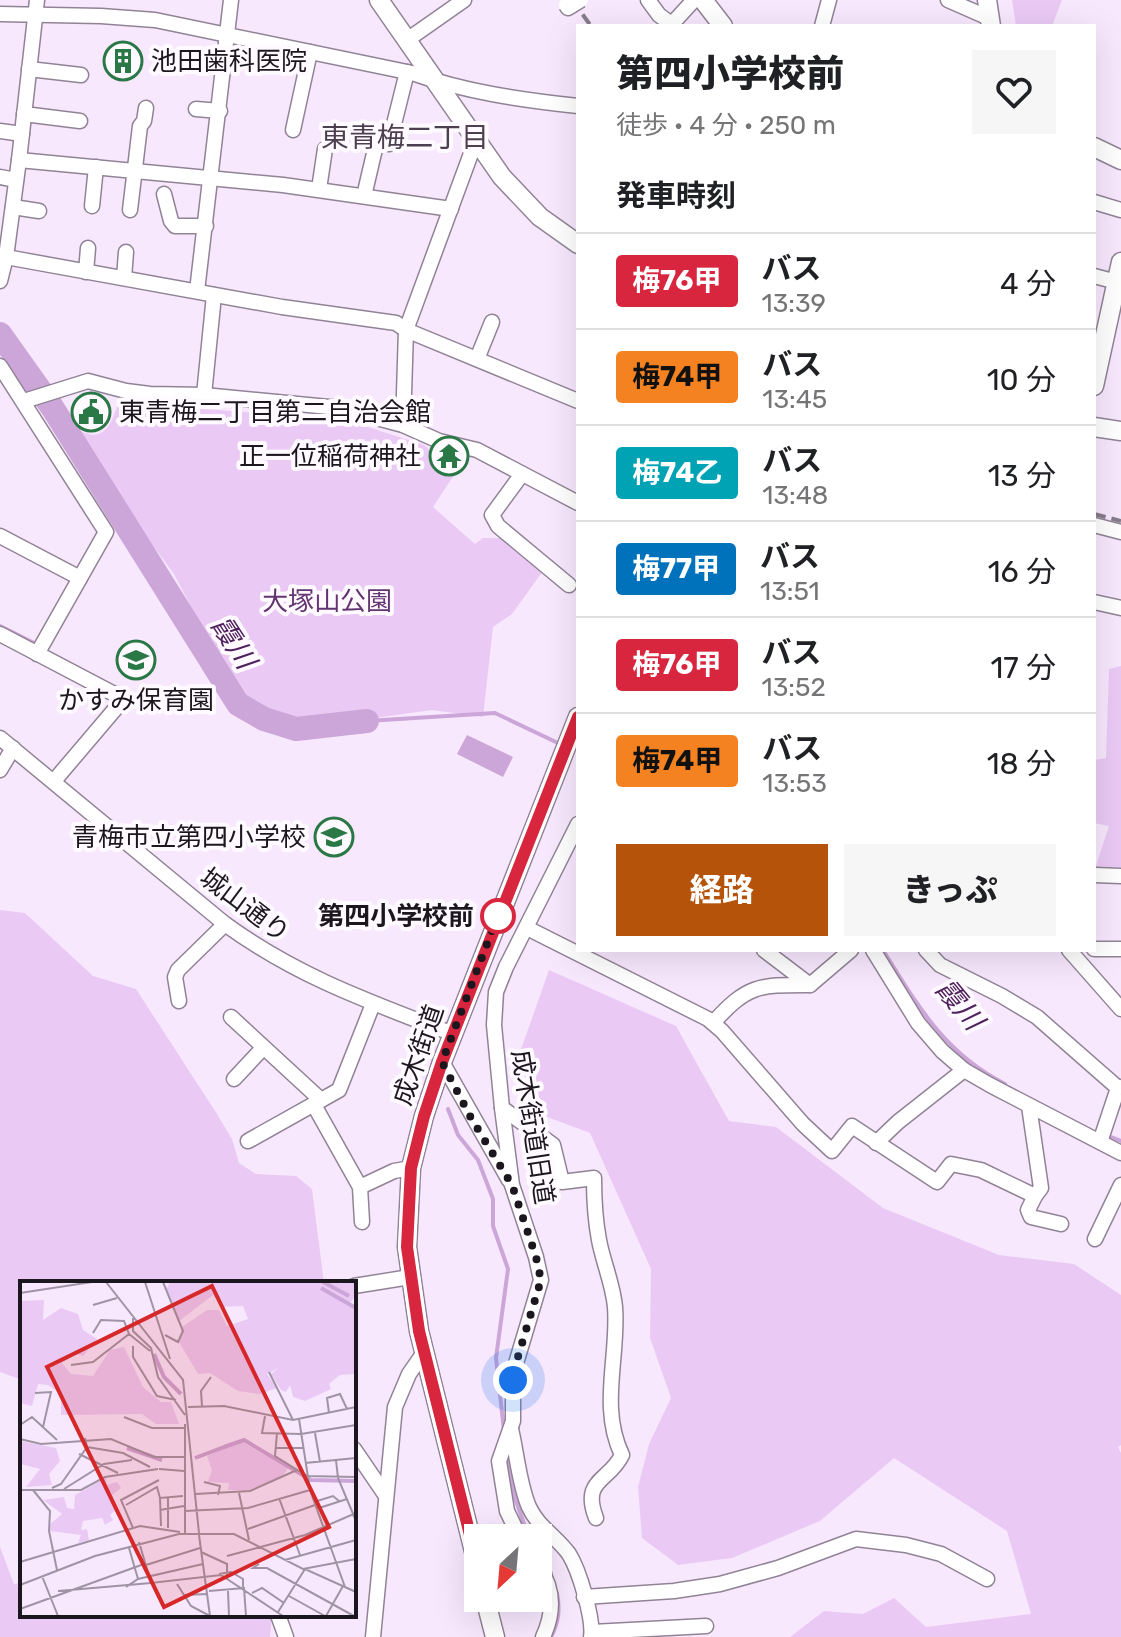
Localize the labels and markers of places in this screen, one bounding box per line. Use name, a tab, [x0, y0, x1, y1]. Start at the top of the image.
building icon: 池田歯科医院	[102, 40, 144, 82]
place label: 池田歯科医院	[151, 46, 307, 77]
public building icon: 東青梅二丁目第二自治会館	[70, 391, 112, 433]
place label: 東青梅二丁目第二自治会館	[119, 397, 431, 428]
temple icon: 正一位稲荷神社	[428, 435, 470, 477]
place label: 正一位稲荷神社	[239, 441, 421, 472]
school or university icon: かすみ保育園	[115, 639, 157, 681]
place label: かすみ保育園	[58, 685, 214, 716]
school or university icon: 青梅市立第四小学校	[313, 816, 355, 858]
place label: 青梅市立第四小学校	[72, 822, 306, 853]
marker: 第四小学校前	[481, 899, 515, 933]
place label: 第四小学校前	[318, 901, 474, 932]

